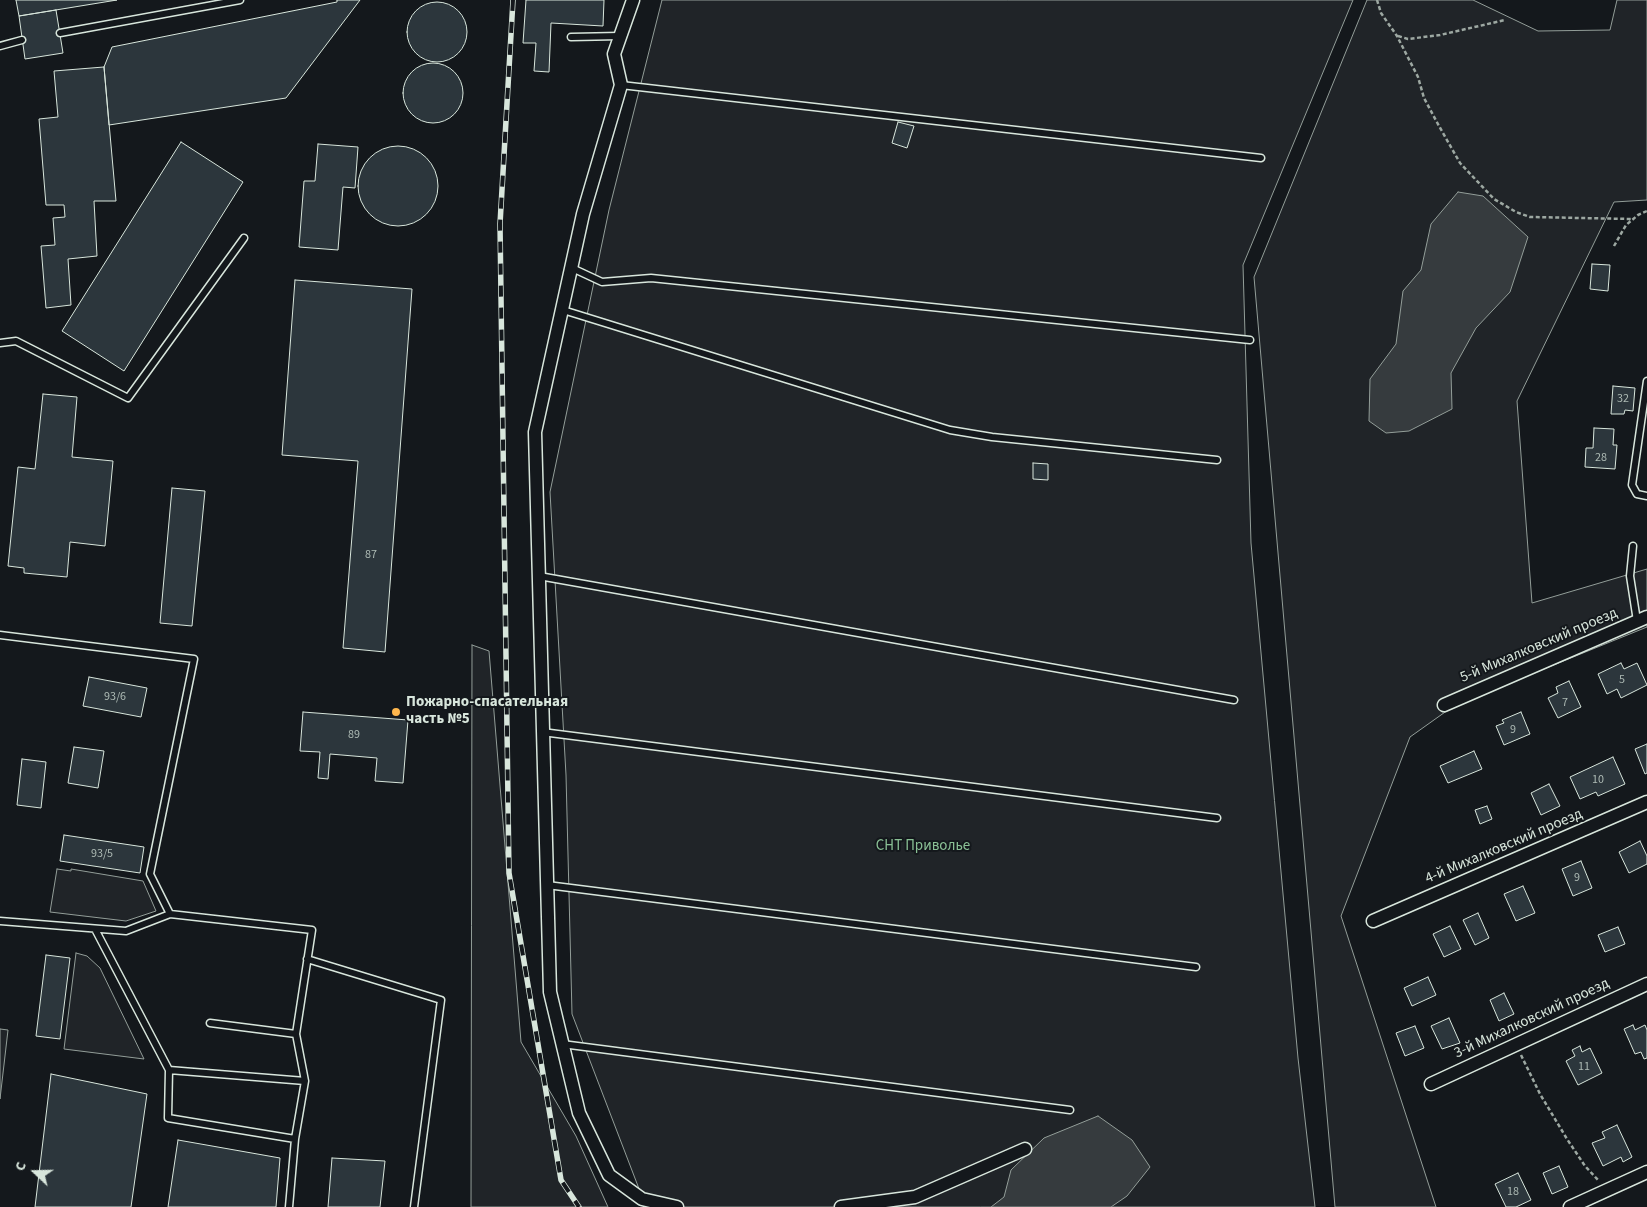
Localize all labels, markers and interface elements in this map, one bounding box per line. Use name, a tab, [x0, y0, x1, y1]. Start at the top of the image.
house number: 32	[1617, 392, 1629, 406]
house number: 28	[1595, 451, 1607, 465]
house number: 87	[365, 548, 377, 562]
street label: 5-й Михалковский проезд	[1458, 605, 1620, 687]
house number: 5	[1619, 673, 1625, 687]
house number: 93/6	[104, 690, 126, 704]
place label: Пожарно-спасательная часть №5	[406, 694, 568, 729]
house number: 7	[1562, 696, 1568, 710]
marker: Пожарно-спасательная часть №5	[390, 706, 402, 718]
house number: 9	[1510, 723, 1516, 737]
house number: 89	[348, 728, 360, 742]
house number: 10	[1592, 773, 1604, 787]
street label: 4-й Михалковский проезд	[1423, 806, 1585, 888]
park label: СНТ Приволье	[876, 838, 970, 856]
house number: 93/5	[91, 847, 113, 861]
house number: 9	[1574, 871, 1580, 885]
street label: 3-й Михалковский проезд	[1452, 975, 1612, 1063]
house number: 11	[1578, 1060, 1590, 1074]
north arrow	[10, 1147, 60, 1197]
text: С	[10, 1159, 32, 1174]
house number: 18	[1507, 1185, 1519, 1199]

